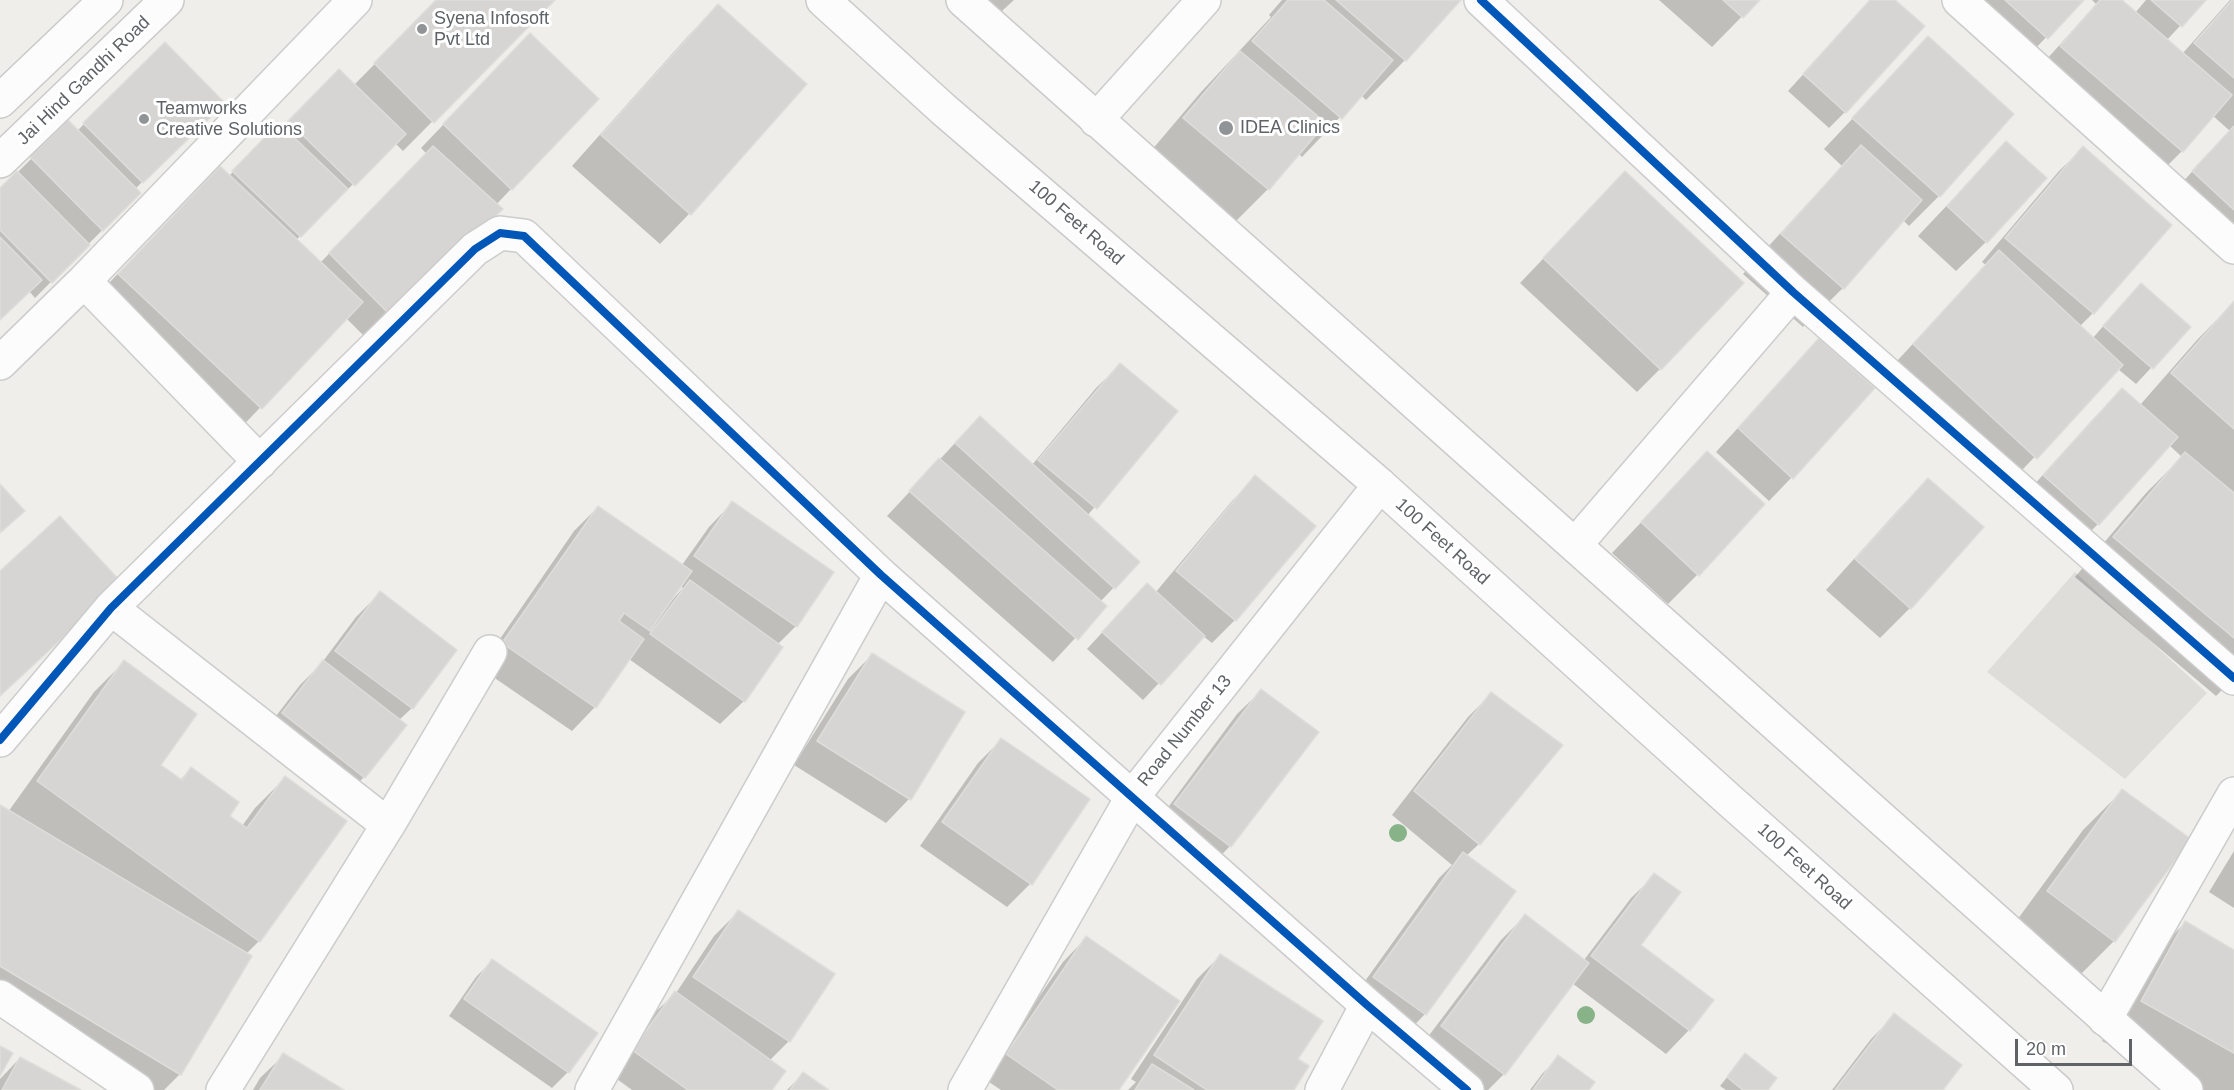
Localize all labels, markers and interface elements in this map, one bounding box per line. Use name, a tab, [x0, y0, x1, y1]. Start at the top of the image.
place label: Syena Infosoft Pvt Ltd	[434, 8, 549, 50]
street label: Jai Hind Gandhi Road	[13, 12, 155, 150]
marker: Syena Infosoft Pvt Ltd	[415, 22, 429, 36]
place label: Teamworks Creative Solutions	[156, 98, 302, 140]
marker: Teamworks Creative Solutions	[137, 112, 151, 126]
place label: IDEA Clinics	[1240, 117, 1340, 139]
marker: IDEA Clinics	[1217, 119, 1235, 137]
street label: 100 Feet Road	[1024, 176, 1128, 270]
street label: 100 Feet Road	[1391, 494, 1493, 590]
street label: Road Number 13	[1133, 671, 1237, 791]
street label: 100 Feet Road	[1753, 819, 1855, 915]
scale bar	[2018, 1027, 2135, 1065]
text: 20 m	[2026, 1039, 2066, 1059]

